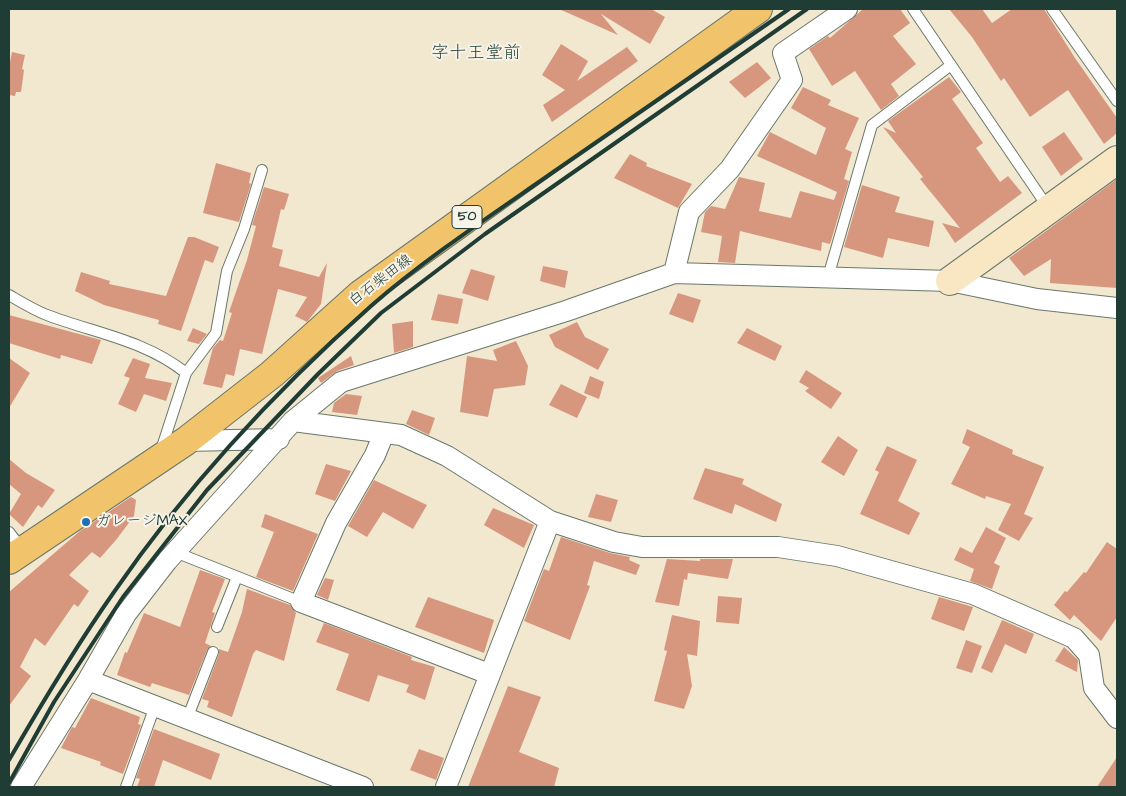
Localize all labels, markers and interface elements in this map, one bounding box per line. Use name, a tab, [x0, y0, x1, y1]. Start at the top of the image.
district label: 字十王堂前	[431, 43, 521, 65]
road number: 50	[452, 206, 482, 228]
street label: 白石柴田線	[346, 251, 416, 311]
place label: ガレージMAX	[96, 513, 188, 531]
marker: ガレージMAX	[80, 516, 92, 528]

